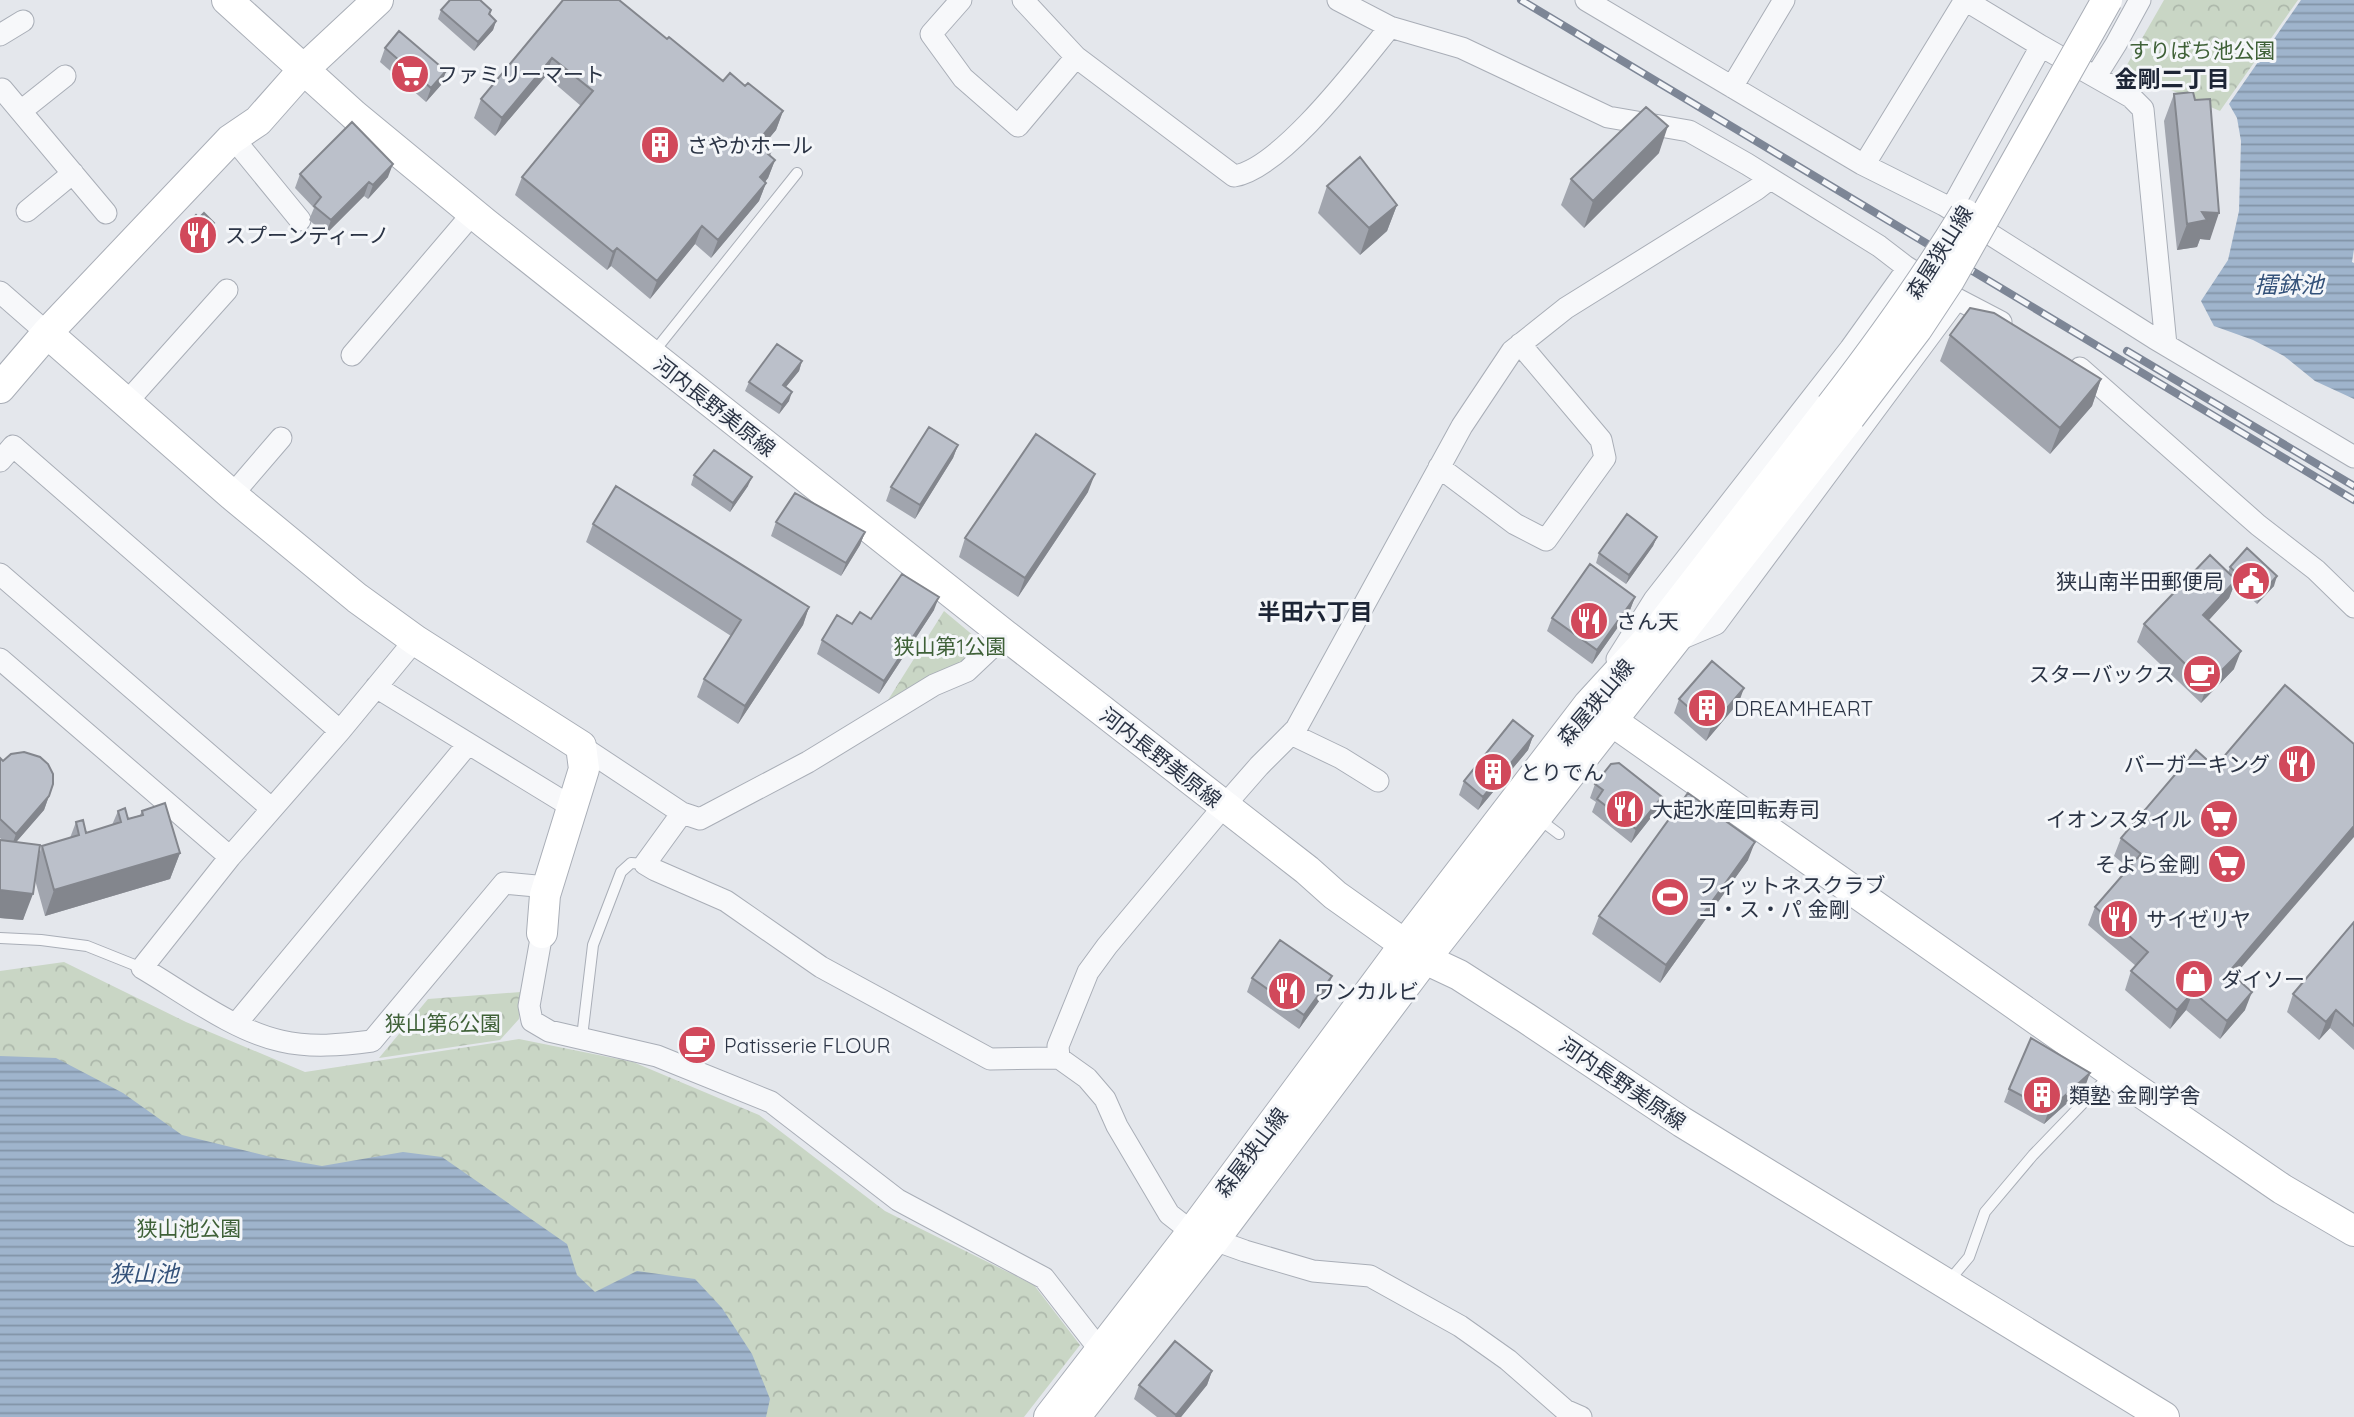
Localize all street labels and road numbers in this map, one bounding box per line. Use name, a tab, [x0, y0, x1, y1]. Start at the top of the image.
street label: 森屋狭山線	[1900, 201, 1978, 303]
street label: 河内長野美原線	[649, 351, 781, 461]
street label: 森屋狭山線	[1551, 653, 1639, 751]
street label: 河内長野美原線	[1095, 702, 1227, 812]
street label: 河内長野美原線	[1555, 1031, 1691, 1135]
street label: 森屋狭山線	[1209, 1102, 1293, 1202]

